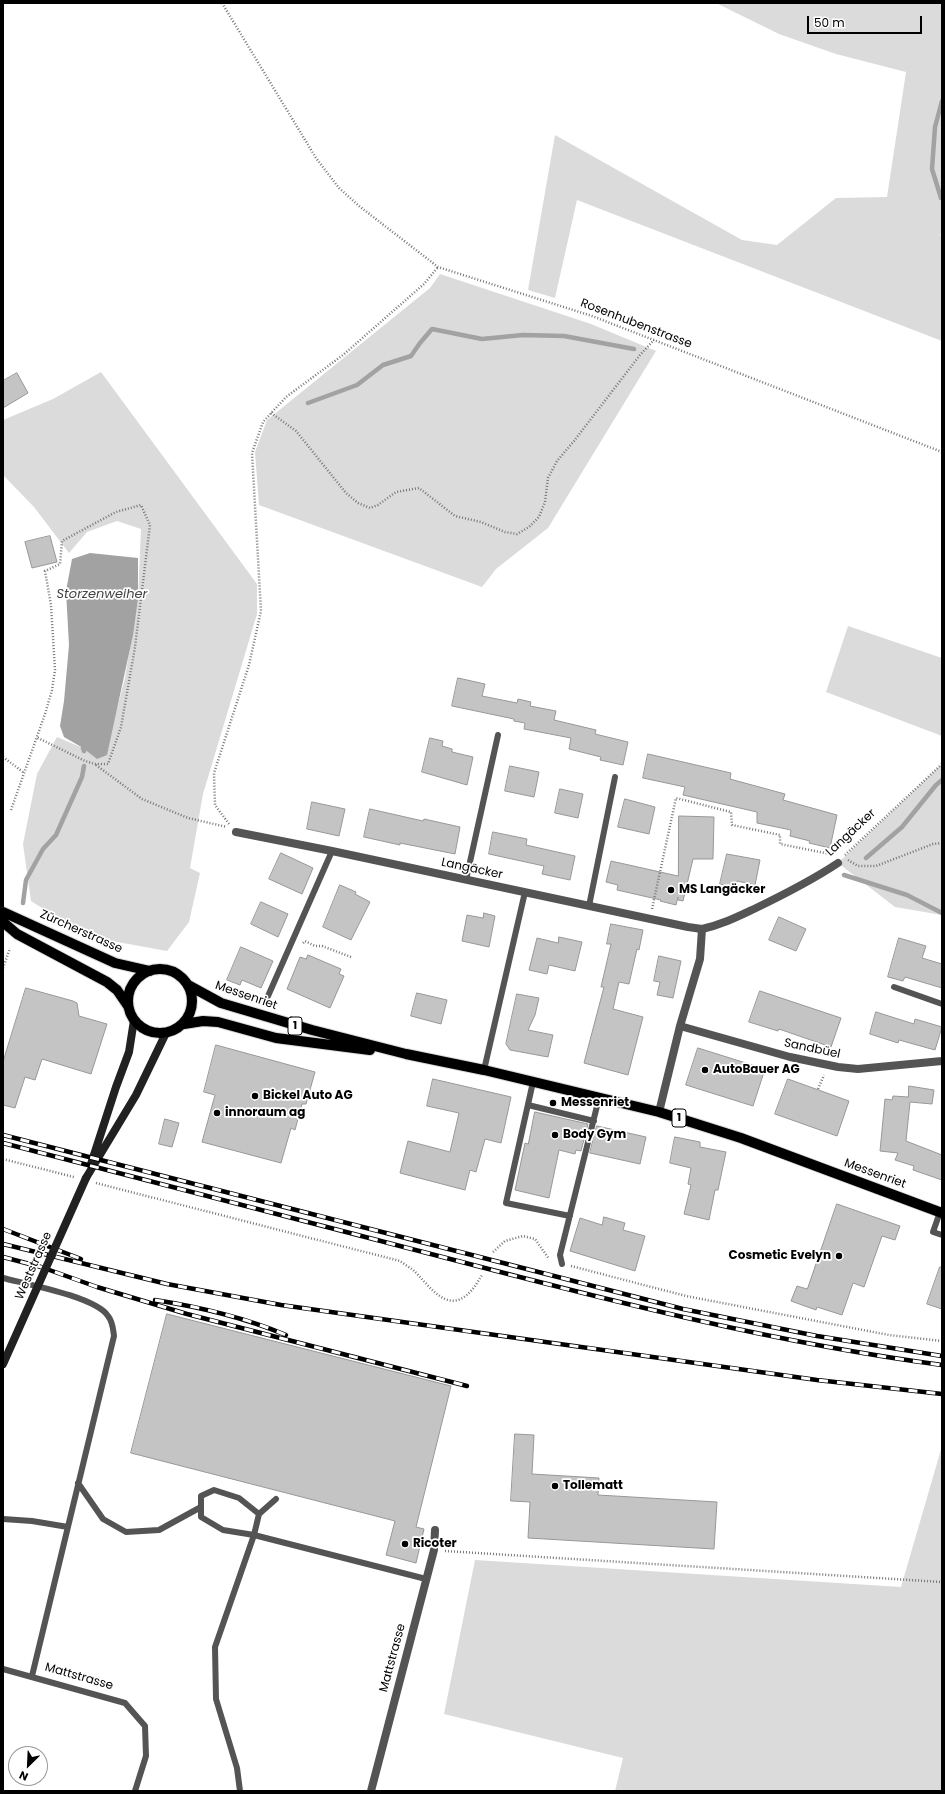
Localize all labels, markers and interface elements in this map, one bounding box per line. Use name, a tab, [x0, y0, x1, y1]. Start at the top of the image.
scale bar	[809, 8, 924, 34]
text: 50 m	[814, 14, 845, 31]
street label: Rosenhubenstrasse	[578, 296, 694, 352]
water label: Storzenweiher	[57, 587, 147, 603]
street label: Langäcker	[823, 806, 879, 860]
street label: Langäcker	[440, 855, 504, 883]
place label: MS Langäcker	[679, 883, 765, 897]
marker: MS Langäcker	[666, 885, 676, 895]
street label: Zürcherstrasse	[38, 907, 124, 957]
street label: Messenriet	[213, 979, 279, 1013]
road number: 1	[288, 1017, 302, 1035]
street label: Sandbüel	[783, 1036, 841, 1062]
place label: AutoBauer AG	[713, 1063, 800, 1077]
marker: AutoBauer AG	[700, 1065, 710, 1075]
place label: Bickel Auto AG	[263, 1089, 353, 1103]
marker: Bickel Auto AG	[250, 1091, 260, 1101]
place label: Messenriet	[561, 1096, 629, 1110]
marker: Messenriet	[548, 1098, 558, 1108]
place label: innoraum ag	[225, 1106, 305, 1120]
marker: innoraum ag	[212, 1108, 222, 1118]
road number: 1	[672, 1109, 686, 1127]
place label: Body Gym	[563, 1128, 626, 1142]
marker: Body Gym	[550, 1130, 560, 1140]
street label: Messenriet	[842, 1156, 908, 1192]
street label: Weststrasse	[13, 1230, 55, 1302]
place label: Cosmetic Evelyn	[729, 1249, 831, 1263]
marker: Cosmetic Evelyn	[834, 1251, 844, 1261]
place label: Tollematt	[563, 1479, 623, 1493]
marker: Tollematt	[550, 1481, 560, 1491]
place label: Ricoter	[413, 1537, 457, 1551]
marker: Ricoter	[400, 1539, 410, 1549]
street label: Mattstrasse	[377, 1622, 409, 1694]
street label: Mattstrasse	[43, 1660, 115, 1694]
north arrow	[8, 1746, 48, 1786]
text: N	[16, 1767, 31, 1785]

